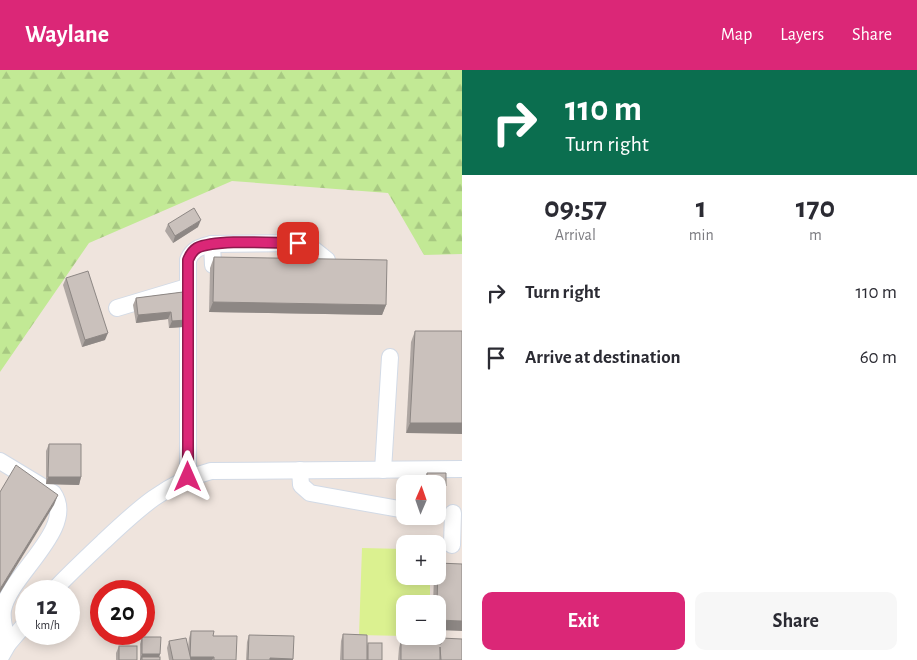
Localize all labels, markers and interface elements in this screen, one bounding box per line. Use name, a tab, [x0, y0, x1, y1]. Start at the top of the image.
text: Waylane	[25, 23, 109, 47]
text: Map	[721, 26, 752, 44]
text: Layers	[780, 26, 824, 44]
text: Share	[852, 26, 892, 44]
icon: right	[482, 90, 547, 155]
text: 110 m	[565, 92, 642, 127]
text: Turn right	[565, 133, 649, 155]
text: 09:57	[544, 193, 607, 223]
text: 1	[696, 193, 707, 223]
text: 170	[796, 193, 835, 223]
pin	[277, 222, 319, 264]
text: Arrival	[555, 227, 596, 243]
text: min	[689, 227, 714, 243]
text: m	[809, 227, 822, 243]
icon: arrive	[284, 229, 312, 257]
icon: right	[482, 279, 510, 307]
text: Turn right	[525, 283, 600, 302]
text: 110 m	[856, 283, 897, 302]
icon: arrive	[482, 344, 510, 372]
text: Arrive at destination	[525, 348, 681, 367]
text: 60 m	[860, 348, 897, 367]
position arrow	[161, 450, 213, 502]
north arrow	[396, 475, 446, 525]
map controls	[396, 475, 446, 645]
button: +	[396, 535, 446, 585]
speed limit sign: 20	[90, 580, 155, 645]
button: Exit	[482, 592, 685, 650]
button: Share	[695, 592, 897, 650]
text: 12	[37, 594, 58, 619]
button: −	[396, 595, 446, 645]
text: km/h	[35, 619, 60, 631]

